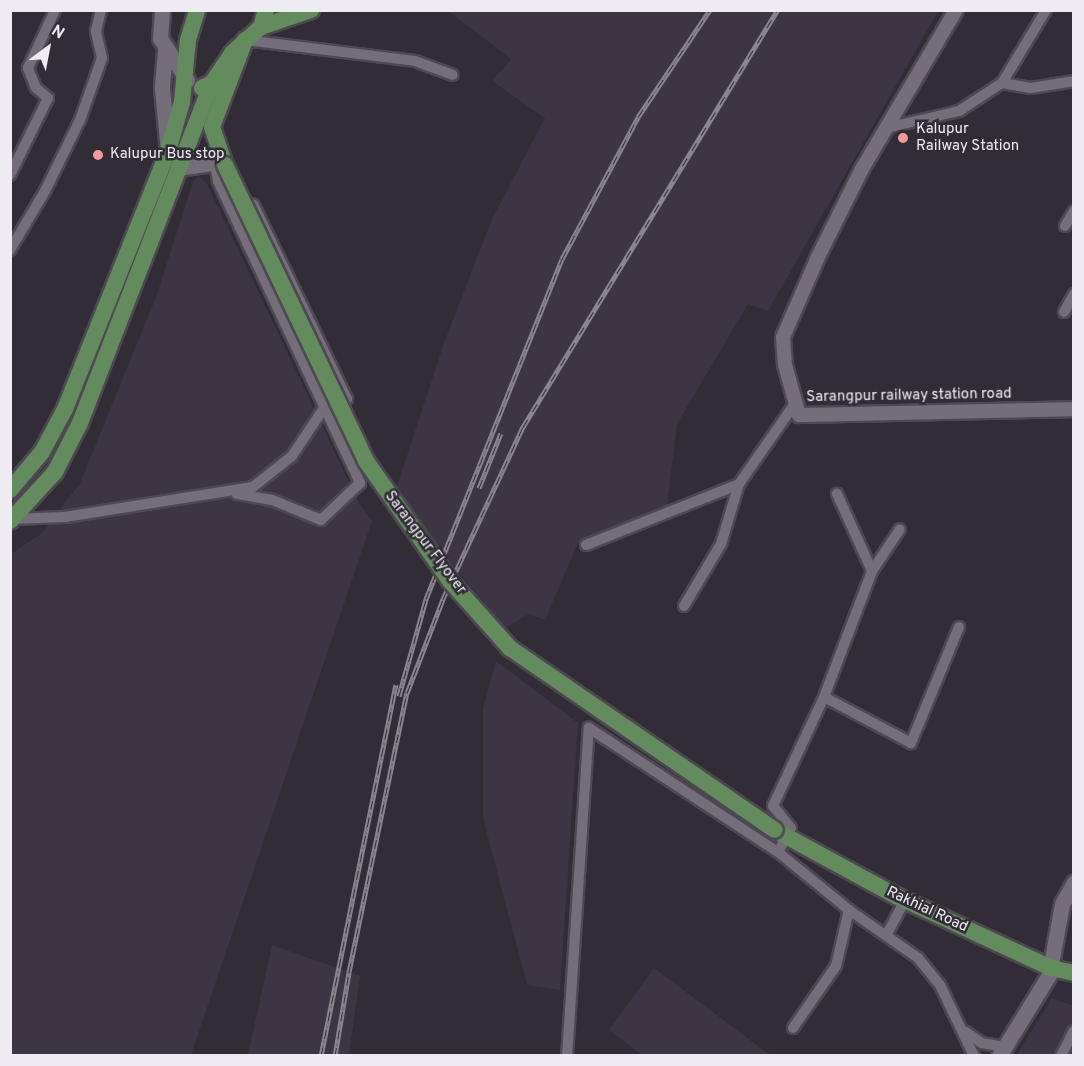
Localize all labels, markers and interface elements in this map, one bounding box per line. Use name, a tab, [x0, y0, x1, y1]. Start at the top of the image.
north arrow	[18, 18, 78, 78]
text: N	[47, 21, 68, 44]
place label: Kalupur Railway Station	[916, 120, 1019, 155]
marker: Kalupur Railway Station	[894, 129, 912, 147]
place label: Kalupur Bus stop	[110, 146, 224, 164]
marker: Kalupur Bus stop	[91, 148, 105, 162]
street label: Sarangpur railway station road	[806, 385, 1012, 407]
street label: Sarangpur Flyover	[380, 488, 470, 598]
street label: Rakhial Road	[883, 883, 971, 937]

